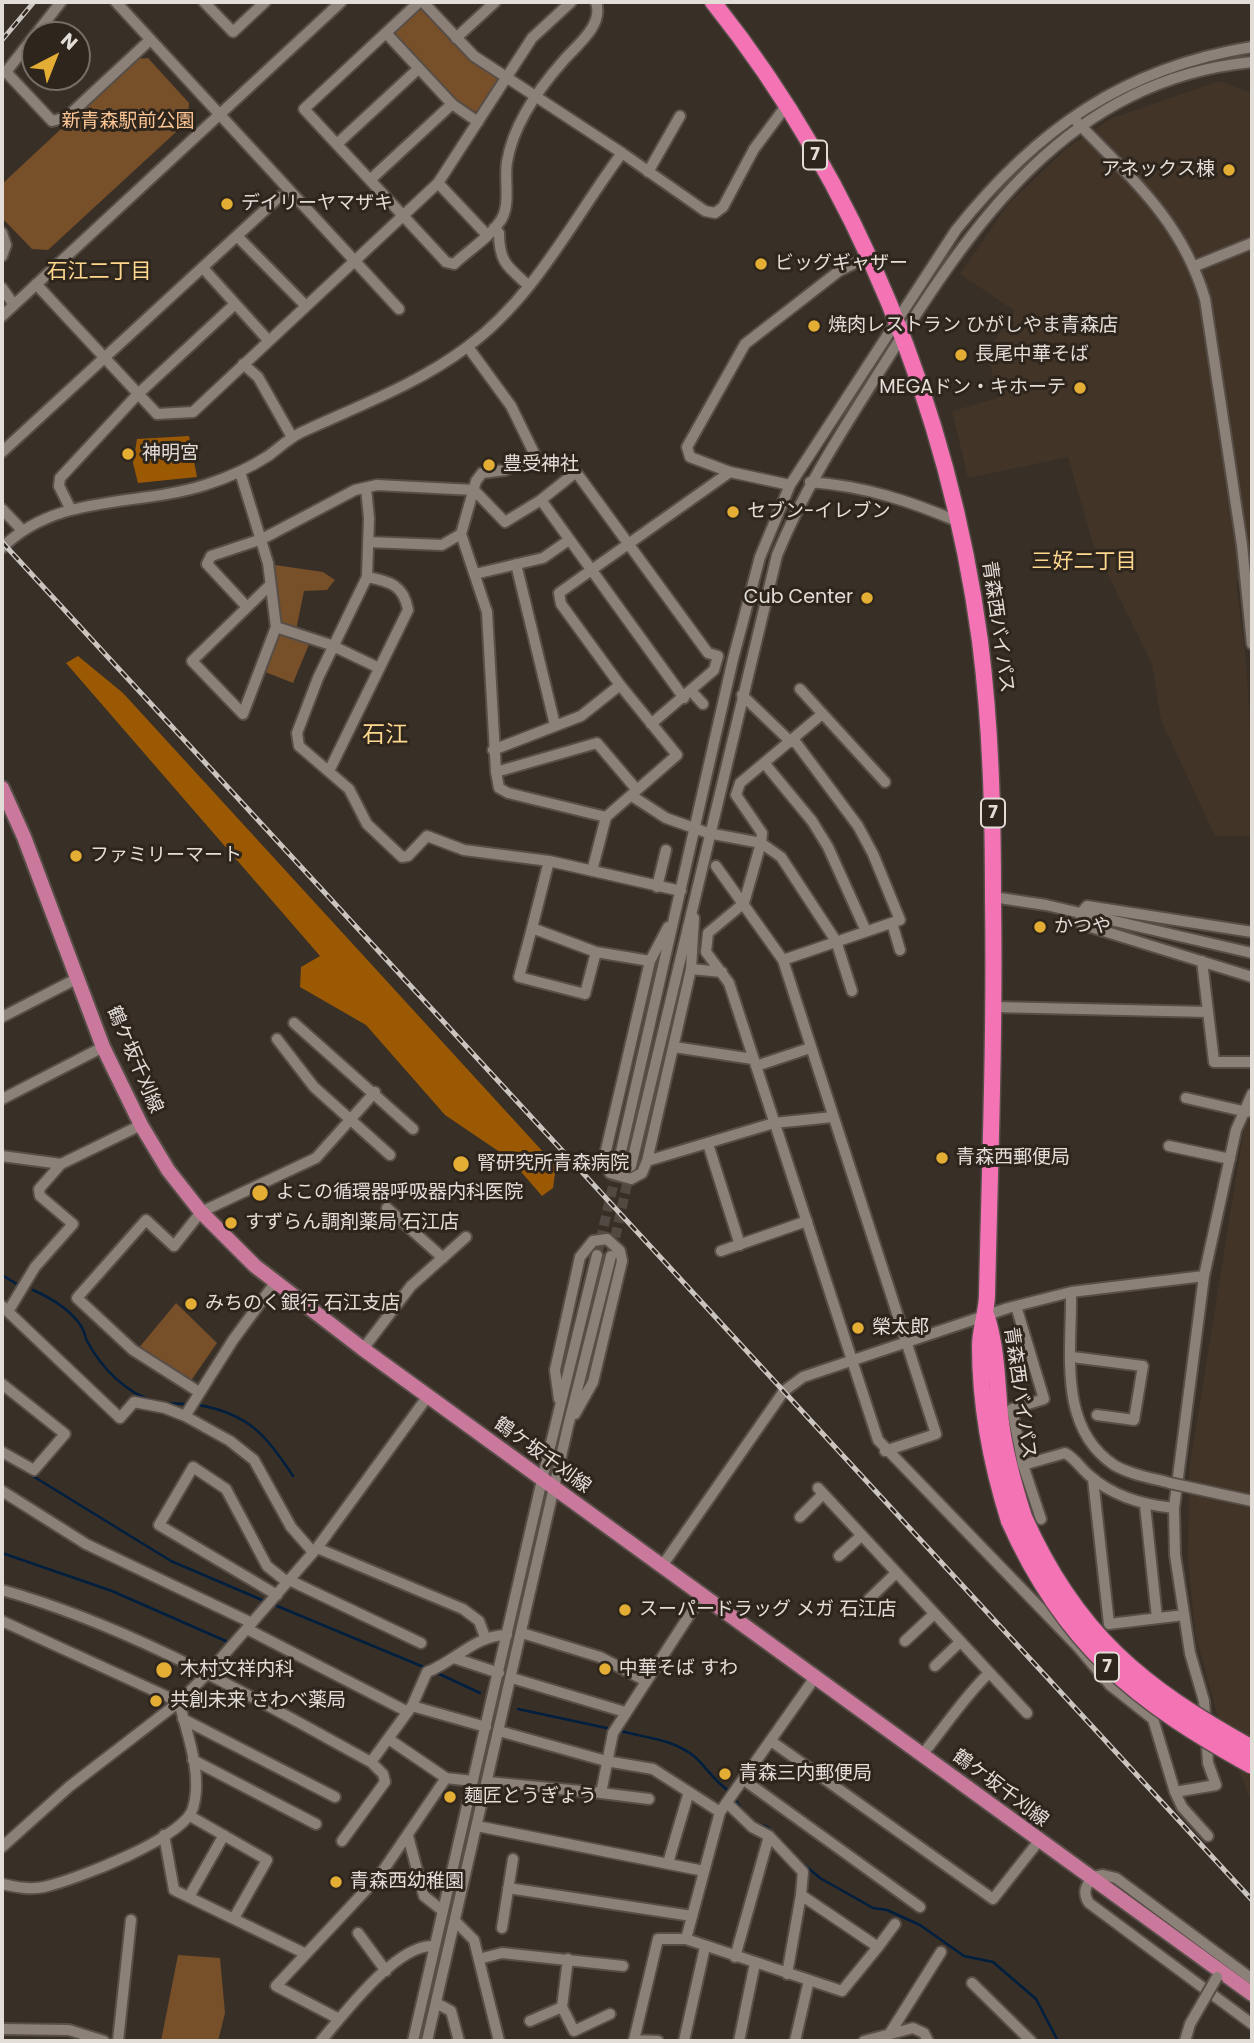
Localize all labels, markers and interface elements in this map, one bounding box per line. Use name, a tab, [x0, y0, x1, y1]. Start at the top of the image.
north arrow	[21, 21, 91, 91]
text: N	[55, 27, 83, 56]
park label: 新青森駅前公園	[62, 111, 194, 133]
road number: 7	[803, 140, 827, 170]
place label: アネックス棟	[1101, 159, 1215, 181]
marker: アネックス棟	[1221, 162, 1237, 178]
place label: デイリーヤマザキ	[241, 193, 393, 215]
marker: デイリーヤマザキ	[219, 196, 235, 212]
place label: ビッグギャザー	[775, 253, 908, 275]
marker: ビッグギャザー	[753, 256, 769, 272]
district label: 石江二丁目	[47, 260, 151, 286]
place label: 焼肉レストラン ひがしやま青森店	[828, 315, 1118, 337]
marker: 焼肉レストラン ひがしやま青森店	[806, 318, 822, 334]
place label: 長尾中華そば	[975, 344, 1089, 366]
marker: 長尾中華そば	[953, 347, 969, 363]
place label: MEGAドン・キホーテ	[879, 377, 1066, 399]
marker: MEGAドン・キホーテ	[1072, 380, 1088, 396]
place label: 神明宮	[142, 443, 199, 465]
marker: 神明宮	[120, 446, 136, 462]
place label: 豊受神社	[503, 454, 579, 476]
marker: 豊受神社	[481, 457, 497, 473]
place label: セブン-イレブン	[747, 501, 890, 523]
marker: セブン-イレブン	[725, 504, 741, 520]
district label: 三好二丁目	[1032, 550, 1136, 576]
street label: 青森西バイパス	[976, 560, 1018, 694]
place label: Cub Center	[744, 587, 853, 609]
marker: Cub Center	[859, 590, 875, 606]
district label: 石江	[362, 722, 408, 750]
road number: 7	[981, 798, 1005, 828]
place label: ファミリーマート	[90, 845, 242, 867]
marker: ファミリーマート	[68, 848, 84, 864]
place label: かつや	[1054, 916, 1111, 938]
marker: かつや	[1032, 919, 1048, 935]
street label: 鶴ケ坂千刈線	[101, 1003, 167, 1117]
place label: 青森西郵便局	[956, 1147, 1070, 1169]
marker: 青森西郵便局	[934, 1150, 950, 1166]
place label: 腎研究所青森病院	[477, 1153, 629, 1175]
marker: 腎研究所青森病院	[451, 1154, 471, 1174]
place label: よこの循環器呼吸器内科医院	[276, 1182, 523, 1204]
marker: よこの循環器呼吸器内科医院	[250, 1183, 270, 1203]
place label: すずらん調剤薬局 石江店	[245, 1212, 459, 1234]
marker: すずらん調剤薬局 石江店	[223, 1215, 239, 1231]
place label: みちのく銀行 石江支店	[205, 1293, 400, 1315]
marker: みちのく銀行 石江支店	[183, 1296, 199, 1312]
place label: 榮太郎	[872, 1317, 929, 1339]
marker: 榮太郎	[850, 1320, 866, 1336]
street label: 青森西バイパス	[998, 1326, 1040, 1460]
street label: 鶴ケ坂千刈線	[489, 1413, 595, 1499]
place label: スーパードラッグ メガ 石江店	[639, 1599, 896, 1621]
marker: スーパードラッグ メガ 石江店	[617, 1602, 633, 1618]
road number: 7	[1095, 1652, 1119, 1682]
place label: 中華そば すわ	[619, 1658, 738, 1680]
place label: 木村文祥内科	[180, 1659, 294, 1681]
marker: 木村文祥内科	[154, 1660, 174, 1680]
marker: 中華そば すわ	[597, 1661, 613, 1677]
place label: 共創未来 さわべ薬局	[170, 1690, 346, 1712]
marker: 共創未来 さわべ薬局	[148, 1693, 164, 1709]
street label: 鶴ケ坂千刈線	[948, 1746, 1052, 1832]
place label: 青森三内郵便局	[739, 1763, 872, 1785]
marker: 青森三内郵便局	[717, 1766, 733, 1782]
place label: 麺匠とうぎょう	[464, 1786, 597, 1808]
marker: 麺匠とうぎょう	[442, 1789, 458, 1805]
place label: 青森西幼稚園	[350, 1871, 464, 1893]
marker: 青森西幼稚園	[328, 1874, 344, 1890]

